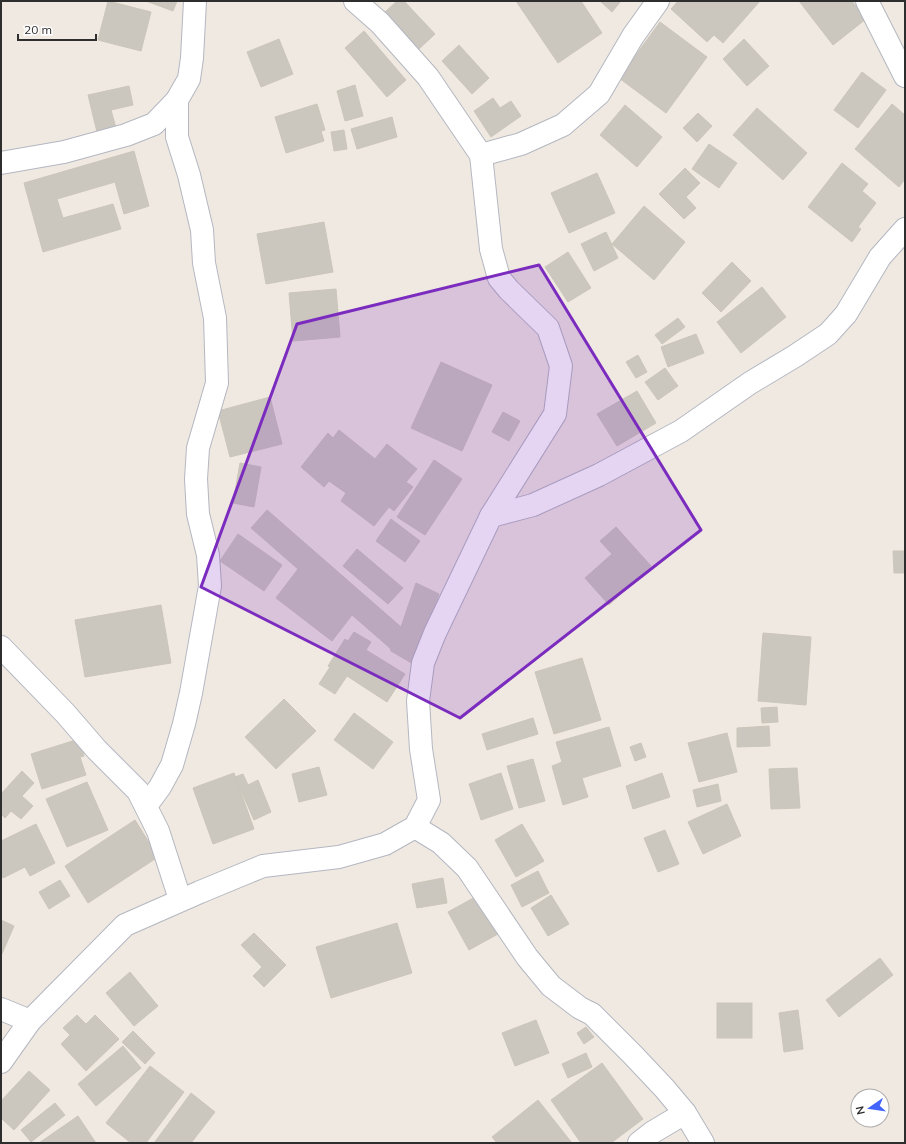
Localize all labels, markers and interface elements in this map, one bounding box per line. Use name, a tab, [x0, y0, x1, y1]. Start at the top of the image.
scale bar	[18, 16, 96, 42]
text: 20 m	[24, 22, 52, 37]
north arrow	[850, 1088, 890, 1128]
text: N	[853, 1105, 868, 1116]

